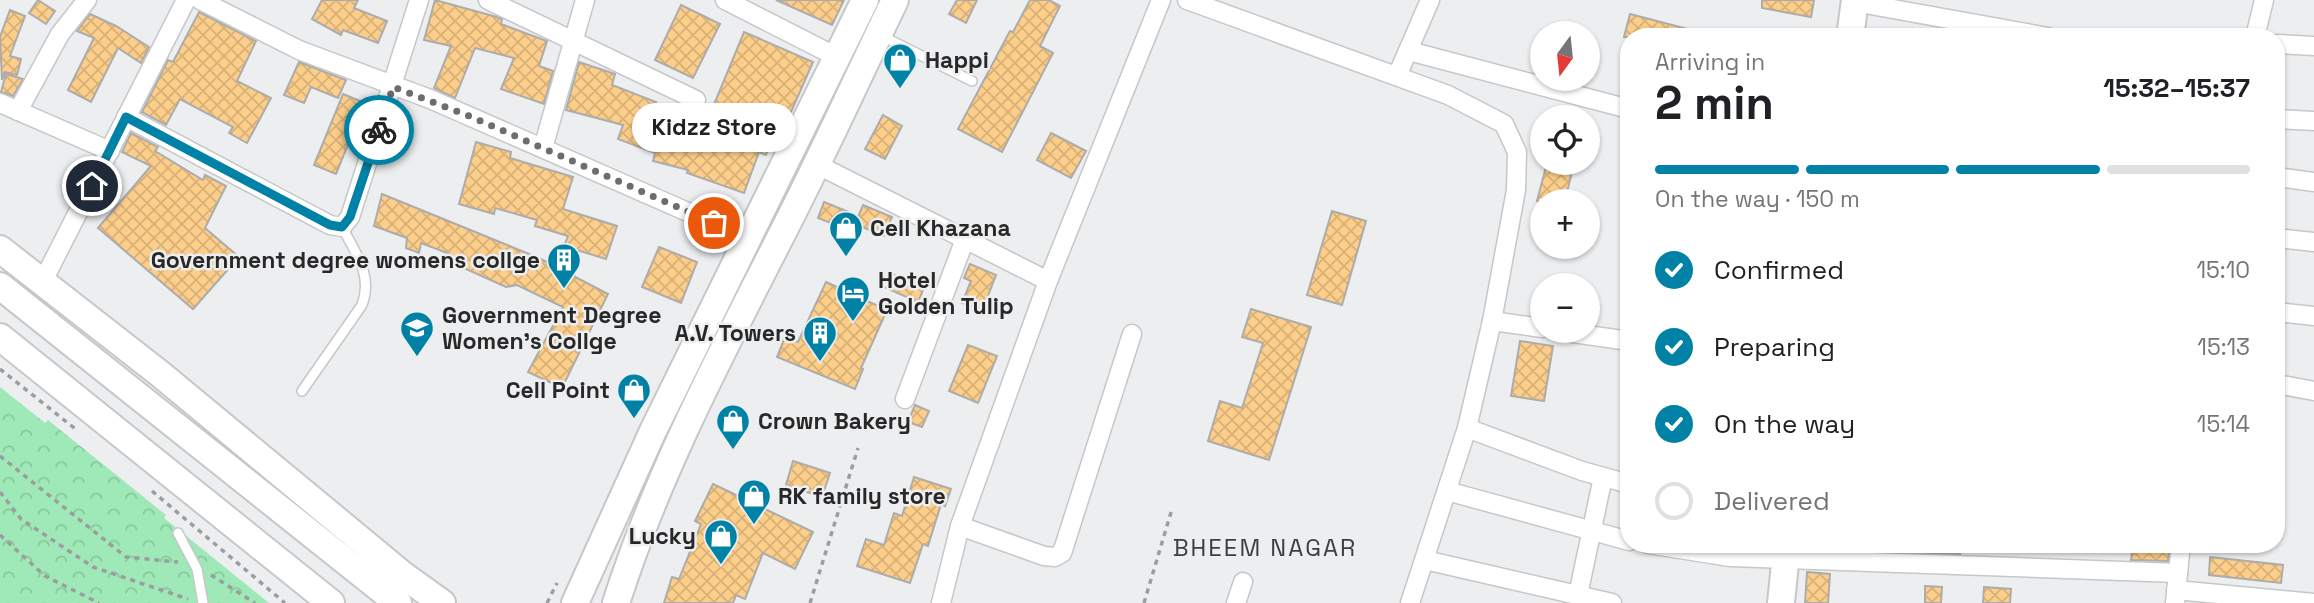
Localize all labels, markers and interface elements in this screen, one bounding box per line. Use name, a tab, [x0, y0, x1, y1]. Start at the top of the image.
north arrow	[1530, 21, 1600, 91]
map controls	[1530, 21, 1600, 343]
shop icon: Happi	[881, 41, 919, 90]
place label: Happi	[925, 45, 989, 75]
text: Arriving in	[1655, 47, 1765, 77]
text: 15:32–15:37	[2103, 71, 2250, 105]
text: 2 min	[1655, 74, 1774, 132]
courier	[344, 95, 414, 165]
callout: Kidzz Store	[632, 104, 796, 153]
button: locate	[1530, 105, 1600, 175]
icon: bike	[360, 111, 398, 149]
text: Kidzz Store	[652, 112, 776, 142]
pin	[62, 156, 122, 216]
icon: home	[73, 167, 111, 205]
text: On the way · 150 m	[1655, 184, 1860, 214]
button: +	[1530, 189, 1600, 259]
pin	[684, 193, 744, 253]
icon: bag	[695, 204, 733, 242]
shop icon: Cell Khazana	[827, 209, 865, 258]
place label: Cell Khazana	[870, 213, 1011, 243]
building icon: Government degree womens collge	[545, 241, 583, 290]
place label: Government degree womens collge	[151, 245, 540, 275]
icon: check	[1655, 251, 1693, 289]
text: Confirmed	[1714, 253, 1844, 287]
text: 15:10	[2196, 255, 2250, 285]
place label: Hotel Golden Tulip	[878, 265, 1014, 321]
button: −	[1530, 273, 1600, 343]
hotel icon: Hotel Golden Tulip	[834, 274, 872, 323]
place label: Government Degree Women's Collge	[442, 300, 661, 356]
school or university icon: Government Degree Women's Collge	[398, 309, 436, 358]
building icon: A.V. Towers	[801, 314, 839, 363]
place label: A.V. Towers	[675, 318, 796, 348]
icon: check	[1655, 328, 1693, 366]
text: Preparing	[1714, 330, 1835, 364]
text: 15:13	[2197, 332, 2250, 362]
shop icon: Cell Point	[615, 371, 653, 420]
place label: Cell Point	[506, 375, 610, 405]
shop icon: Crown Bakery	[714, 402, 752, 451]
icon: check	[1655, 405, 1693, 443]
place label: Crown Bakery	[758, 406, 911, 436]
text: On the way	[1714, 407, 1855, 441]
text: 15:14	[2197, 409, 2250, 439]
shop icon: RK family store	[735, 477, 773, 526]
place label: RK family store	[778, 481, 946, 511]
text: Delivered	[1714, 484, 1830, 518]
shop icon: Lucky	[702, 517, 740, 566]
place label: Lucky	[629, 521, 696, 551]
district label: BHEEM NAGAR	[1173, 532, 1357, 563]

